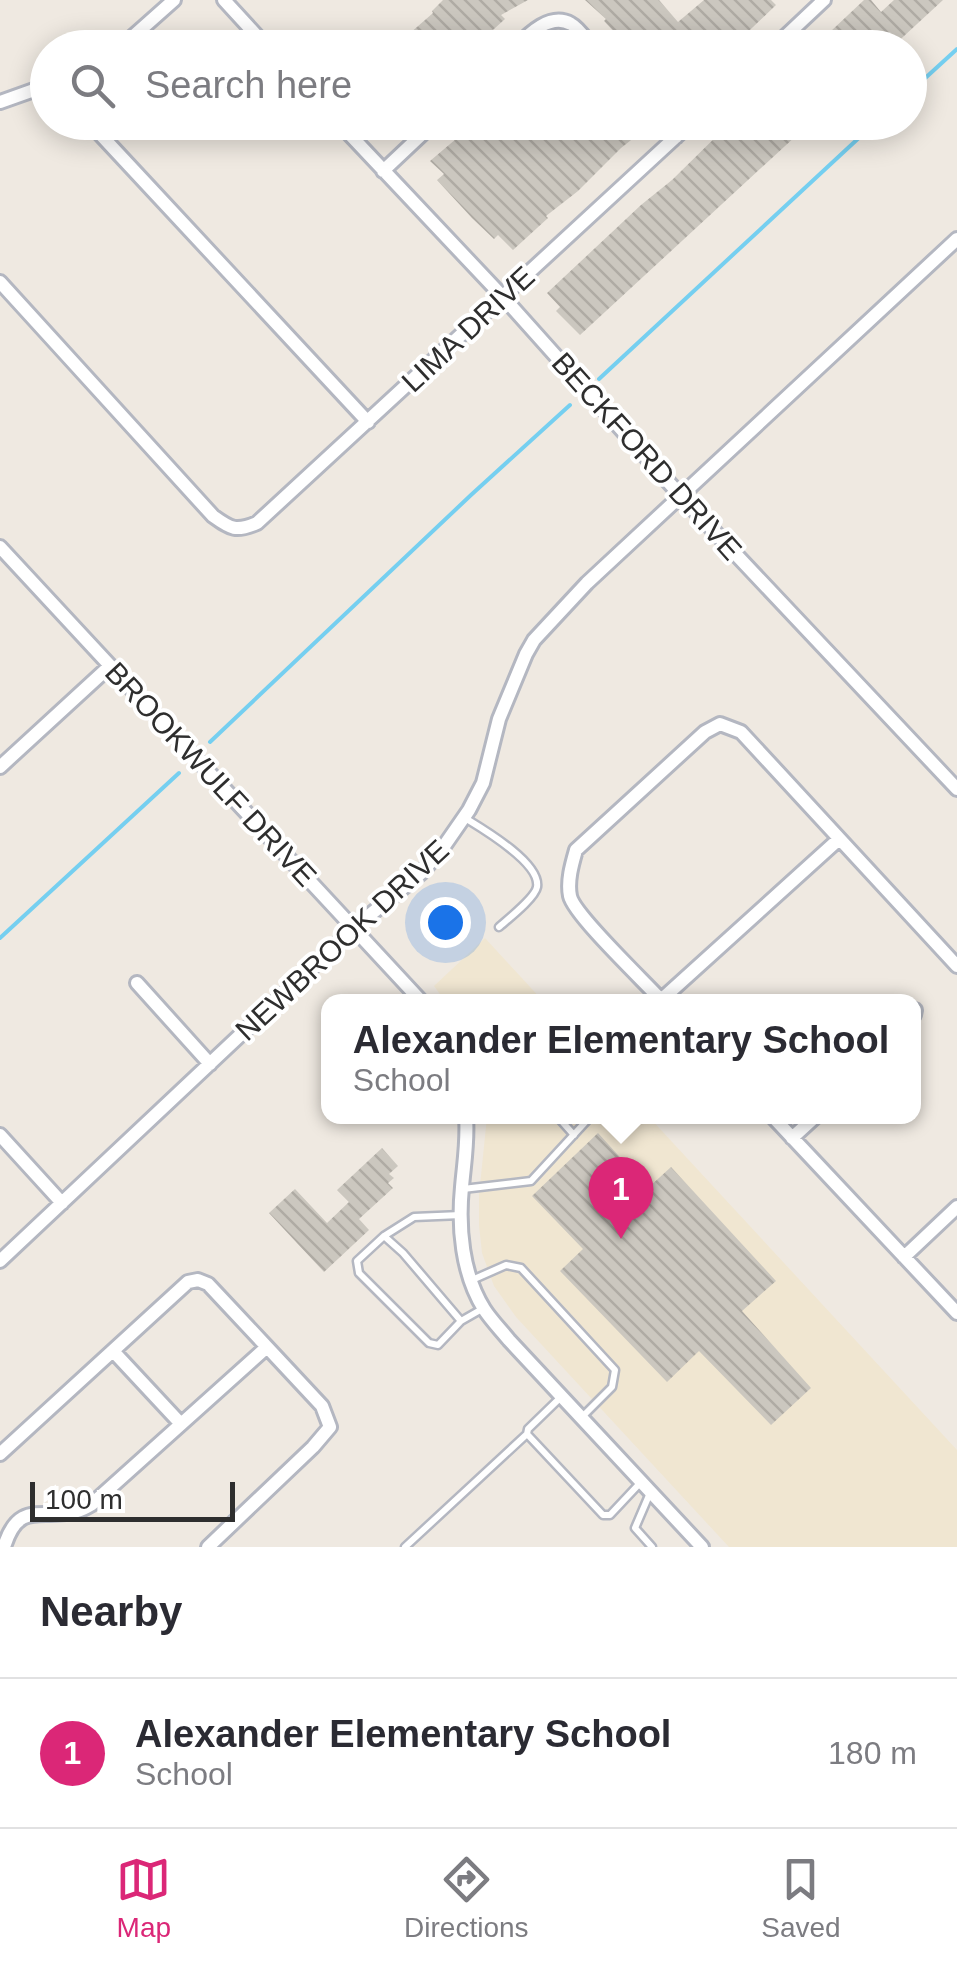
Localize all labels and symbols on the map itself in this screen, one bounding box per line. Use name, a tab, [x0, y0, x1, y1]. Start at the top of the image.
street label: LIMA DRIVE	[395, 260, 541, 398]
street label: BECKFORD DRIVE	[546, 346, 748, 566]
street label: BROOKWULF DRIVE	[99, 655, 323, 893]
street label: NEWBROOK DRIVE	[229, 833, 455, 1047]
your location	[420, 897, 471, 948]
pin: 1	[588, 1156, 654, 1239]
scale bar	[30, 1477, 235, 1522]

